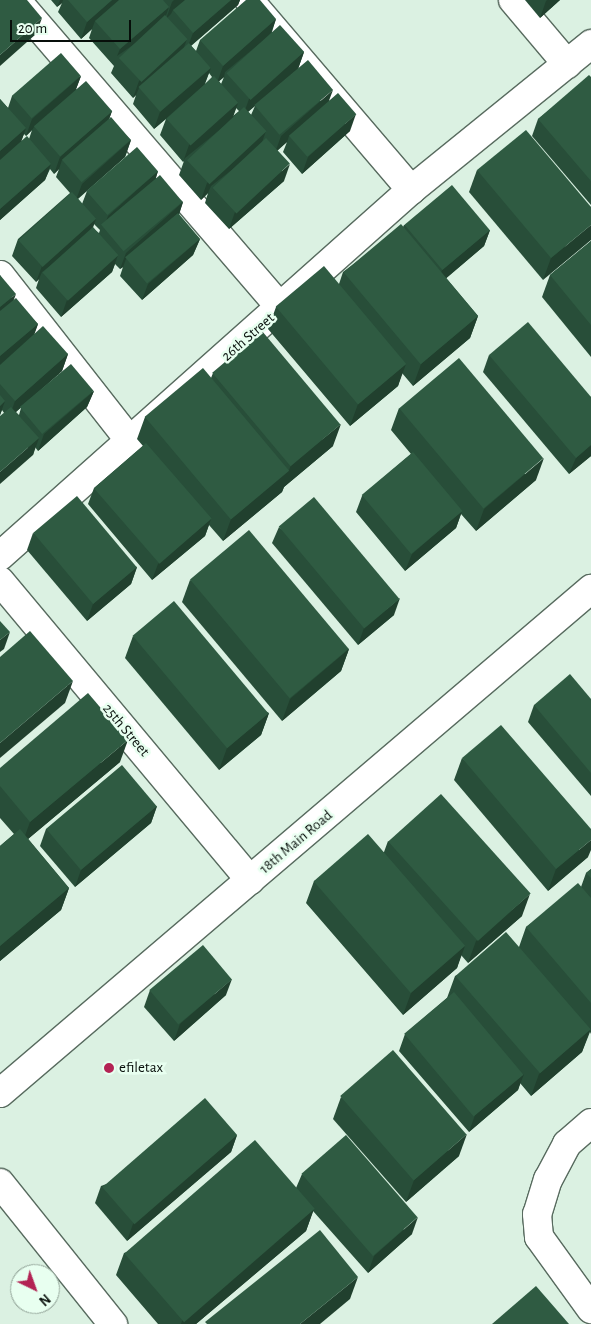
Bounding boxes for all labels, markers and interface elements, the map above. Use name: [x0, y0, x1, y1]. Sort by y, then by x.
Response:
scale bar: [12, 10, 134, 42]
text: 20 m: [18, 21, 47, 36]
street label: 26th Street: [218, 309, 278, 365]
street label: 25th Street: [99, 700, 153, 760]
street label: 18th Main Road: [256, 806, 336, 878]
place label: efiletax: [119, 1059, 163, 1077]
marker: efiletax: [103, 1062, 115, 1074]
north arrow: [10, 1264, 60, 1314]
text: N: [36, 1291, 53, 1308]

